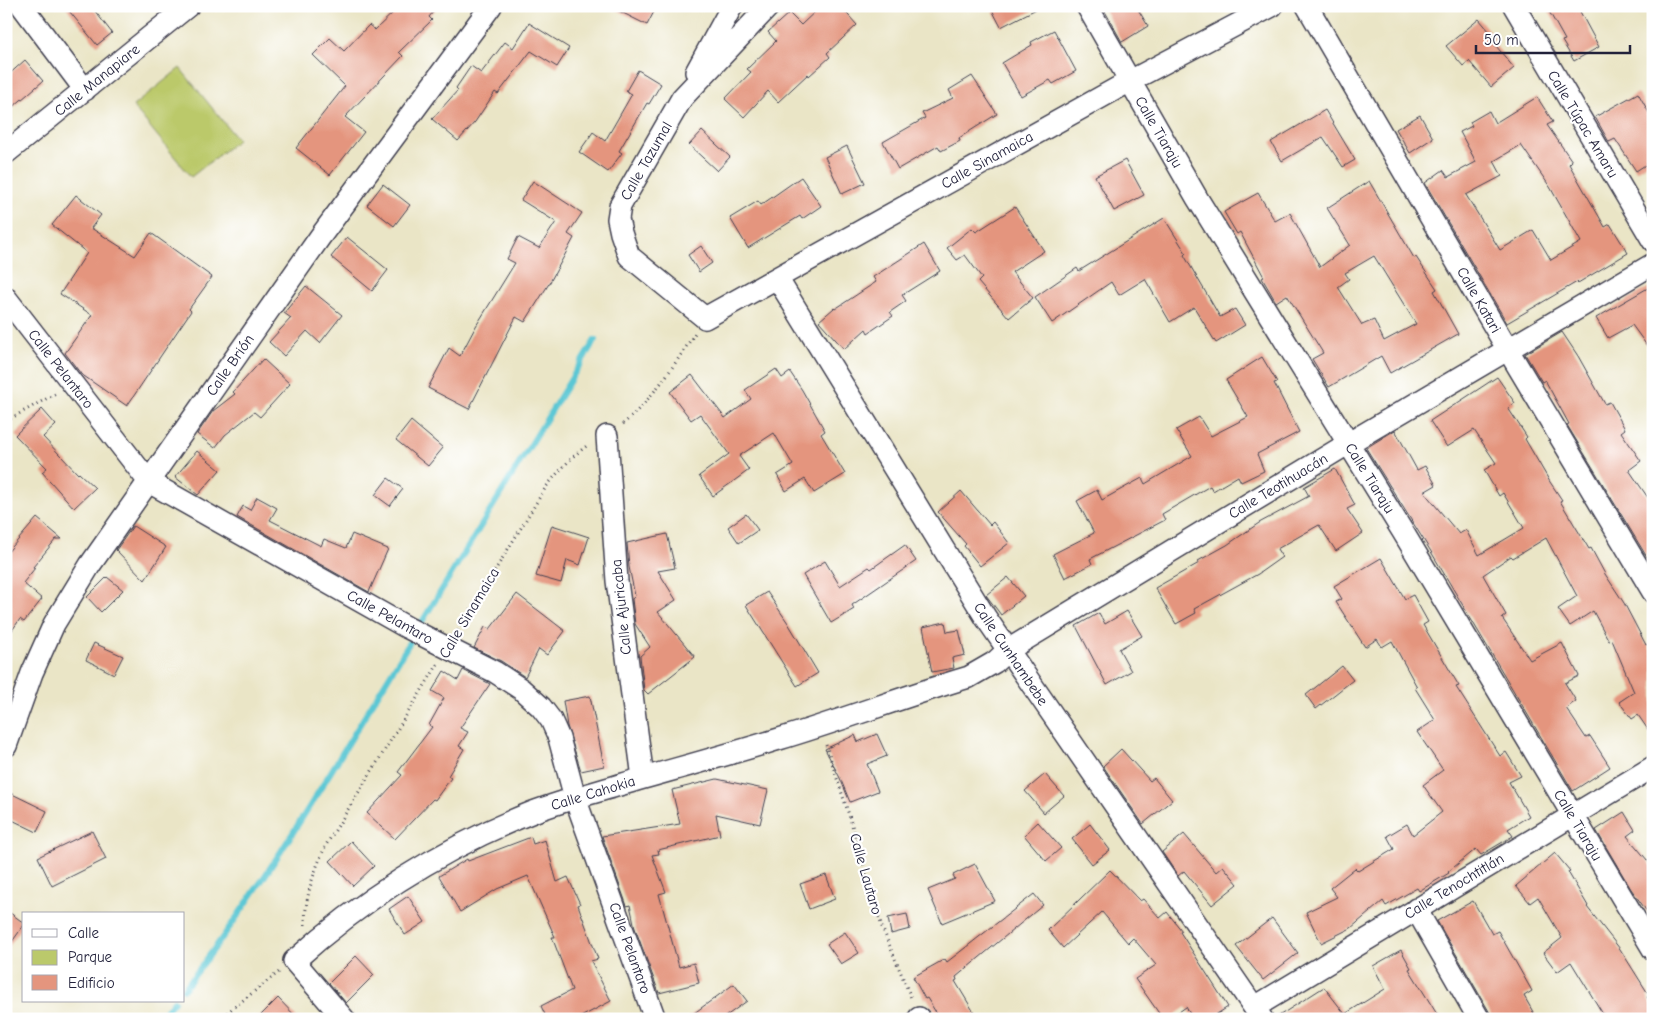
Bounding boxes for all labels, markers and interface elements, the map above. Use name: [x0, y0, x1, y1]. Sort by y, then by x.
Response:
scale bar: [1476, 22, 1630, 54]
text: 50 m: [1484, 31, 1519, 49]
street label: Calle Manapiare: [51, 40, 144, 120]
street label: Calle Túpac Amaru: [1544, 67, 1622, 181]
street label: Calle Tiaraju: [1131, 93, 1187, 171]
street label: Calle Tazumal: [616, 118, 676, 204]
street label: Calle Sinamaica: [938, 127, 1036, 193]
street label: Calle Katari: [1453, 264, 1505, 336]
street label: Calle Pelantaro: [24, 326, 98, 412]
street label: Calle Brión: [202, 331, 258, 399]
street label: Calle Tiaraju: [1341, 439, 1399, 517]
street label: Calle Teotihuacán: [1225, 449, 1331, 523]
street label: Calle Ajuricaba: [607, 558, 635, 656]
street label: Calle Sinamaica: [435, 565, 503, 661]
street label: Calle Pelantaro: [344, 586, 436, 648]
street label: Calle Cunhambebe: [970, 599, 1052, 709]
street label: Calle Cahokia: [549, 772, 637, 814]
street label: Calle Tiaraju: [1550, 786, 1606, 864]
street label: Calle Lautaro: [846, 831, 886, 917]
street label: Calle Tenochtitlán: [1401, 849, 1507, 923]
street label: Calle Pelantaro: [605, 900, 655, 996]
legend: [22, 912, 185, 1002]
text: Calle: [68, 924, 100, 942]
text: Parque: [68, 948, 113, 966]
text: Edificio: [68, 974, 115, 992]

